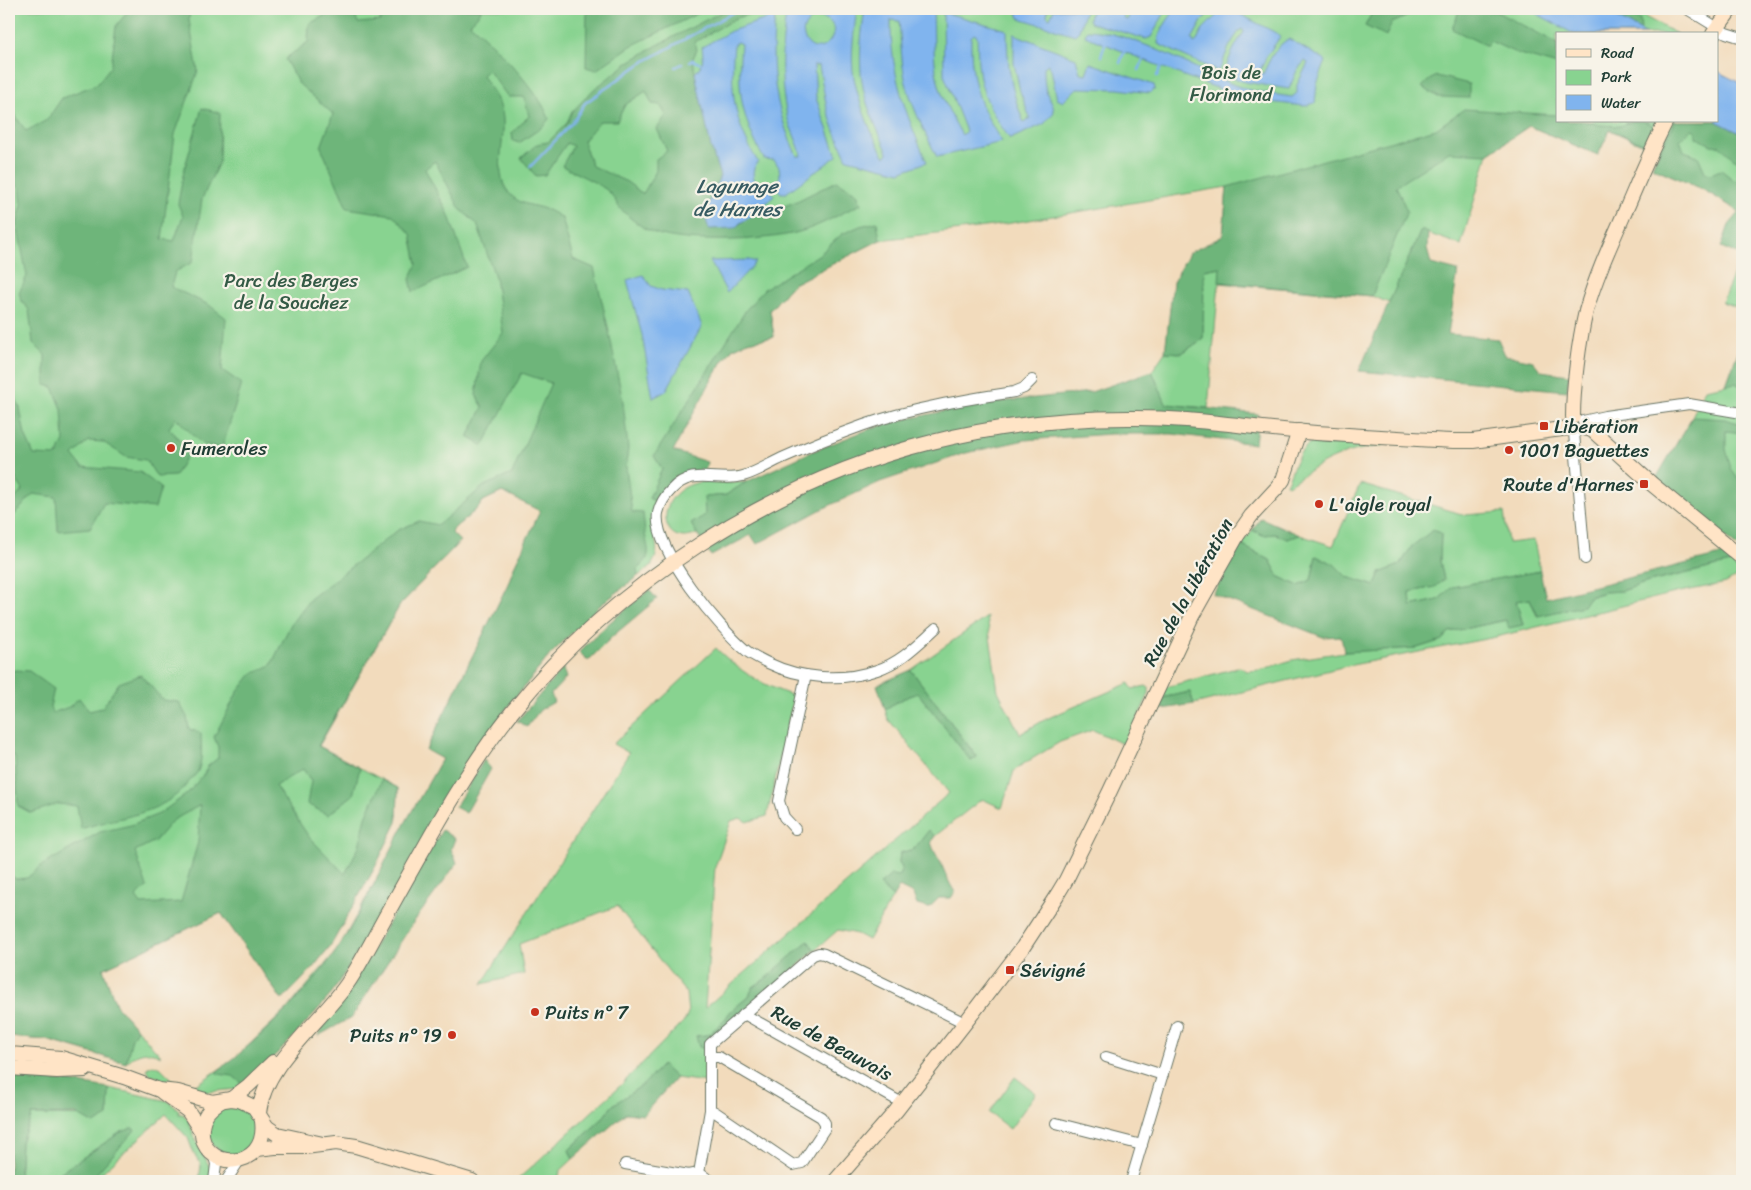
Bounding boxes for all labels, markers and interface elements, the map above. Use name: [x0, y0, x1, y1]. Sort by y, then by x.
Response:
legend: [1556, 32, 1718, 122]
text: Road: [1601, 40, 1634, 66]
park label: Bois de Florimond: [1190, 56, 1273, 111]
text: Park: [1601, 64, 1632, 90]
text: Water: [1601, 90, 1641, 116]
water label: Lagunage de Harnes: [693, 169, 784, 227]
park label: Parc des Berges de la Souchez: [224, 264, 358, 319]
place label: Libération: [1554, 410, 1638, 443]
marker: Libération: [1538, 420, 1550, 432]
place label: Fumeroles: [181, 432, 267, 465]
place label: 1001 Baguettes: [1519, 434, 1649, 467]
marker: Fumeroles: [165, 442, 177, 454]
marker: 1001 Baguettes: [1503, 444, 1515, 456]
place label: Route d'Harnes: [1504, 468, 1634, 501]
marker: Route d'Harnes: [1638, 478, 1650, 490]
place label: L'aigle royal: [1329, 488, 1432, 521]
marker: L'aigle royal: [1313, 498, 1325, 510]
street label: Rue de la Libération: [1134, 512, 1242, 672]
place label: Sévigné: [1020, 954, 1086, 987]
marker: Sévigné: [1004, 964, 1016, 976]
place label: Puits n° 7: [545, 996, 629, 1029]
street label: Rue de Beauvais: [765, 996, 899, 1090]
marker: Puits n° 7: [529, 1006, 541, 1018]
place label: Puits n° 19: [350, 1019, 442, 1052]
marker: Puits n° 19: [446, 1029, 458, 1041]

